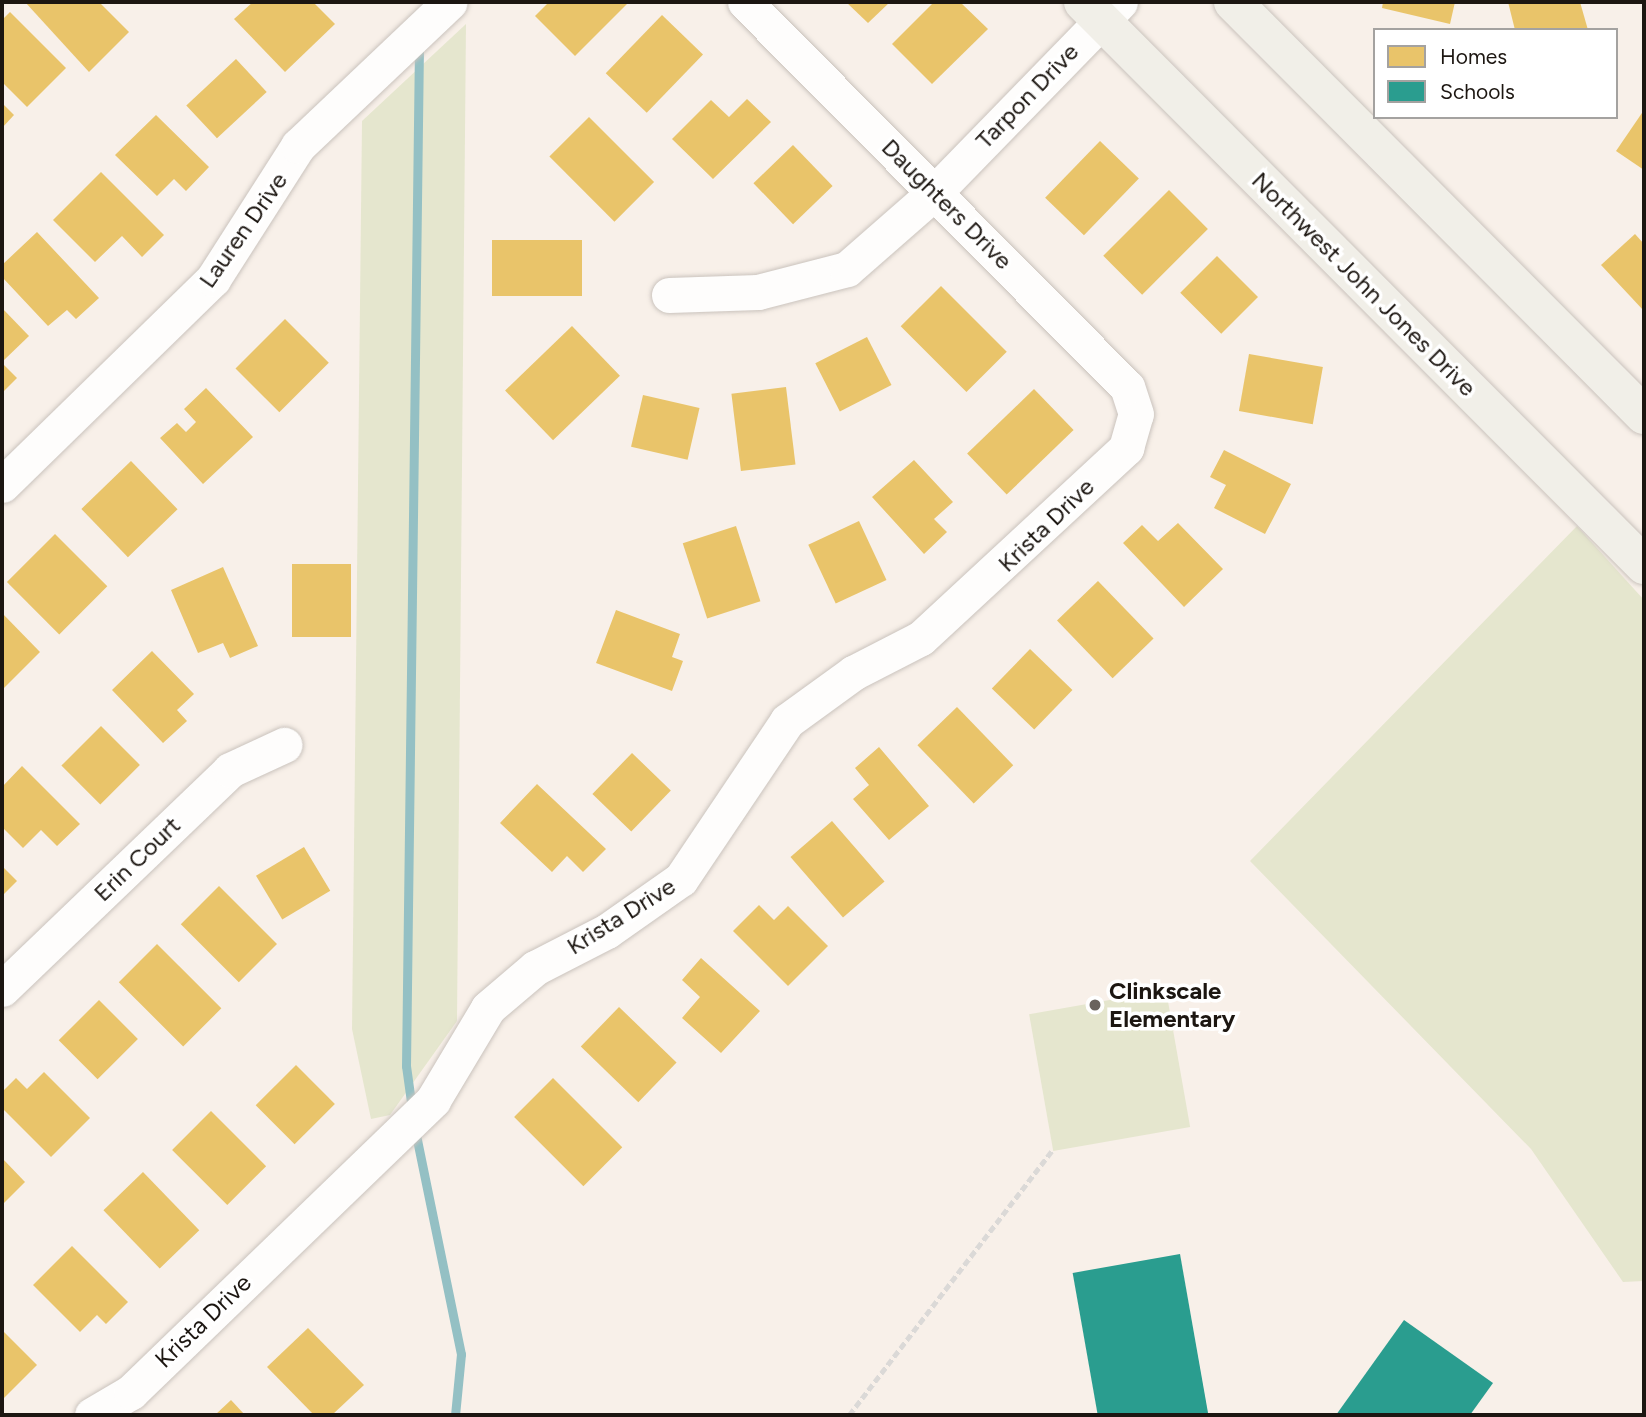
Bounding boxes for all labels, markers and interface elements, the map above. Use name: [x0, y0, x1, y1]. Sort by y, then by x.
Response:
legend: [1373, 28, 1618, 119]
street label: Tarpon Drive: [970, 37, 1084, 155]
text: Homes: [1440, 44, 1507, 69]
text: Schools: [1440, 79, 1515, 104]
street label: Daughters Drive: [876, 133, 1018, 275]
street label: Northwest John Jones Drive: [1246, 166, 1482, 402]
street label: Lauren Drive: [193, 167, 293, 293]
street label: Krista Drive: [992, 472, 1100, 578]
street label: Erin Court: [88, 811, 186, 907]
street label: Krista Drive: [562, 871, 680, 961]
place label: Clinkscale Elementary: [1109, 977, 1235, 1033]
marker: Clinkscale Elementary: [1087, 997, 1103, 1013]
street label: Krista Drive: [149, 1268, 257, 1374]

